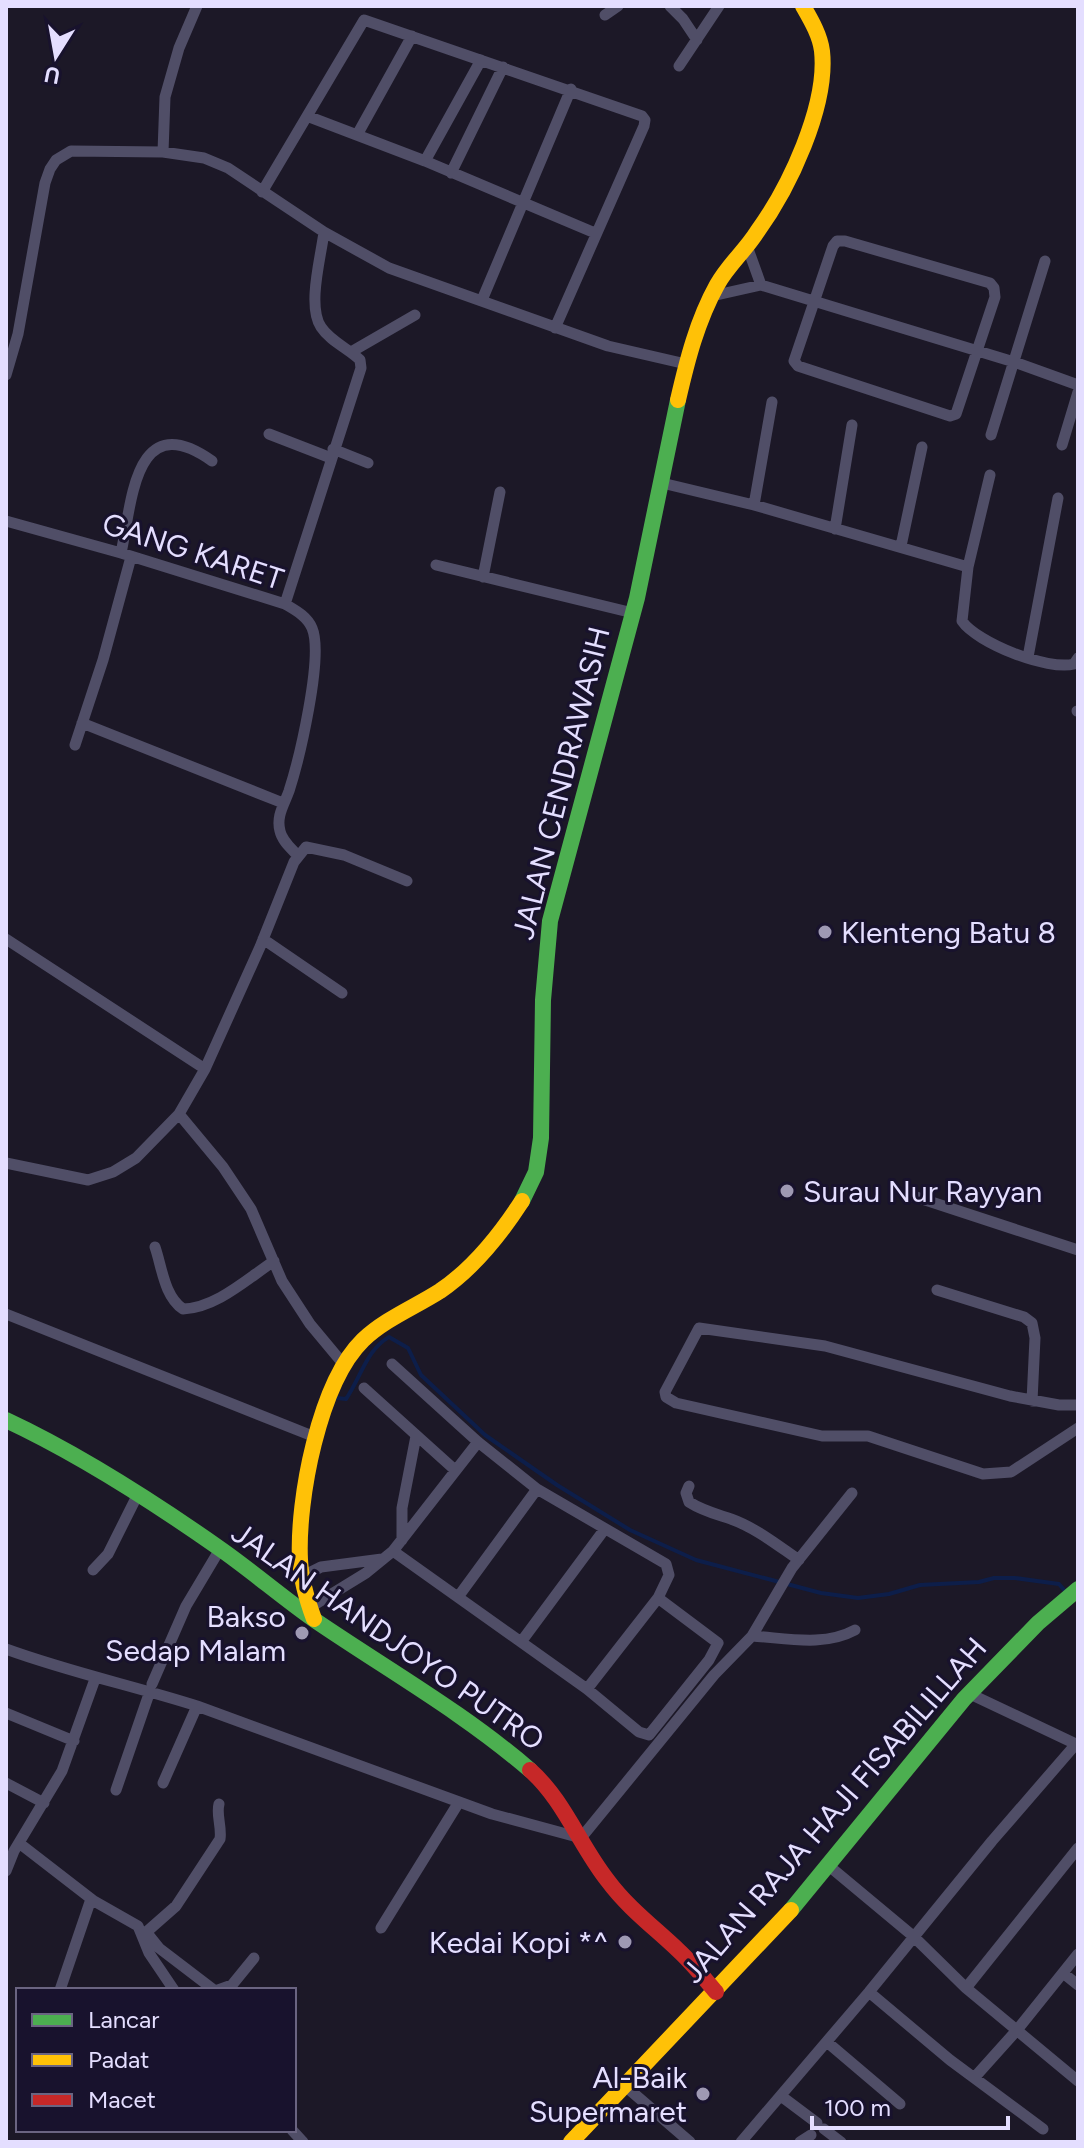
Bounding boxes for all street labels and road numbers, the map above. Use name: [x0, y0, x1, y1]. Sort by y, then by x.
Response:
street label: GANG KARET: [98, 504, 289, 598]
street label: JALAN CENDRAWASIH: [504, 623, 618, 943]
street label: JALAN HANDJOYO PUTRO: [225, 1514, 551, 1758]
street label: JALAN RAJA HAJI FISABILILLAH: [674, 1630, 994, 1990]

